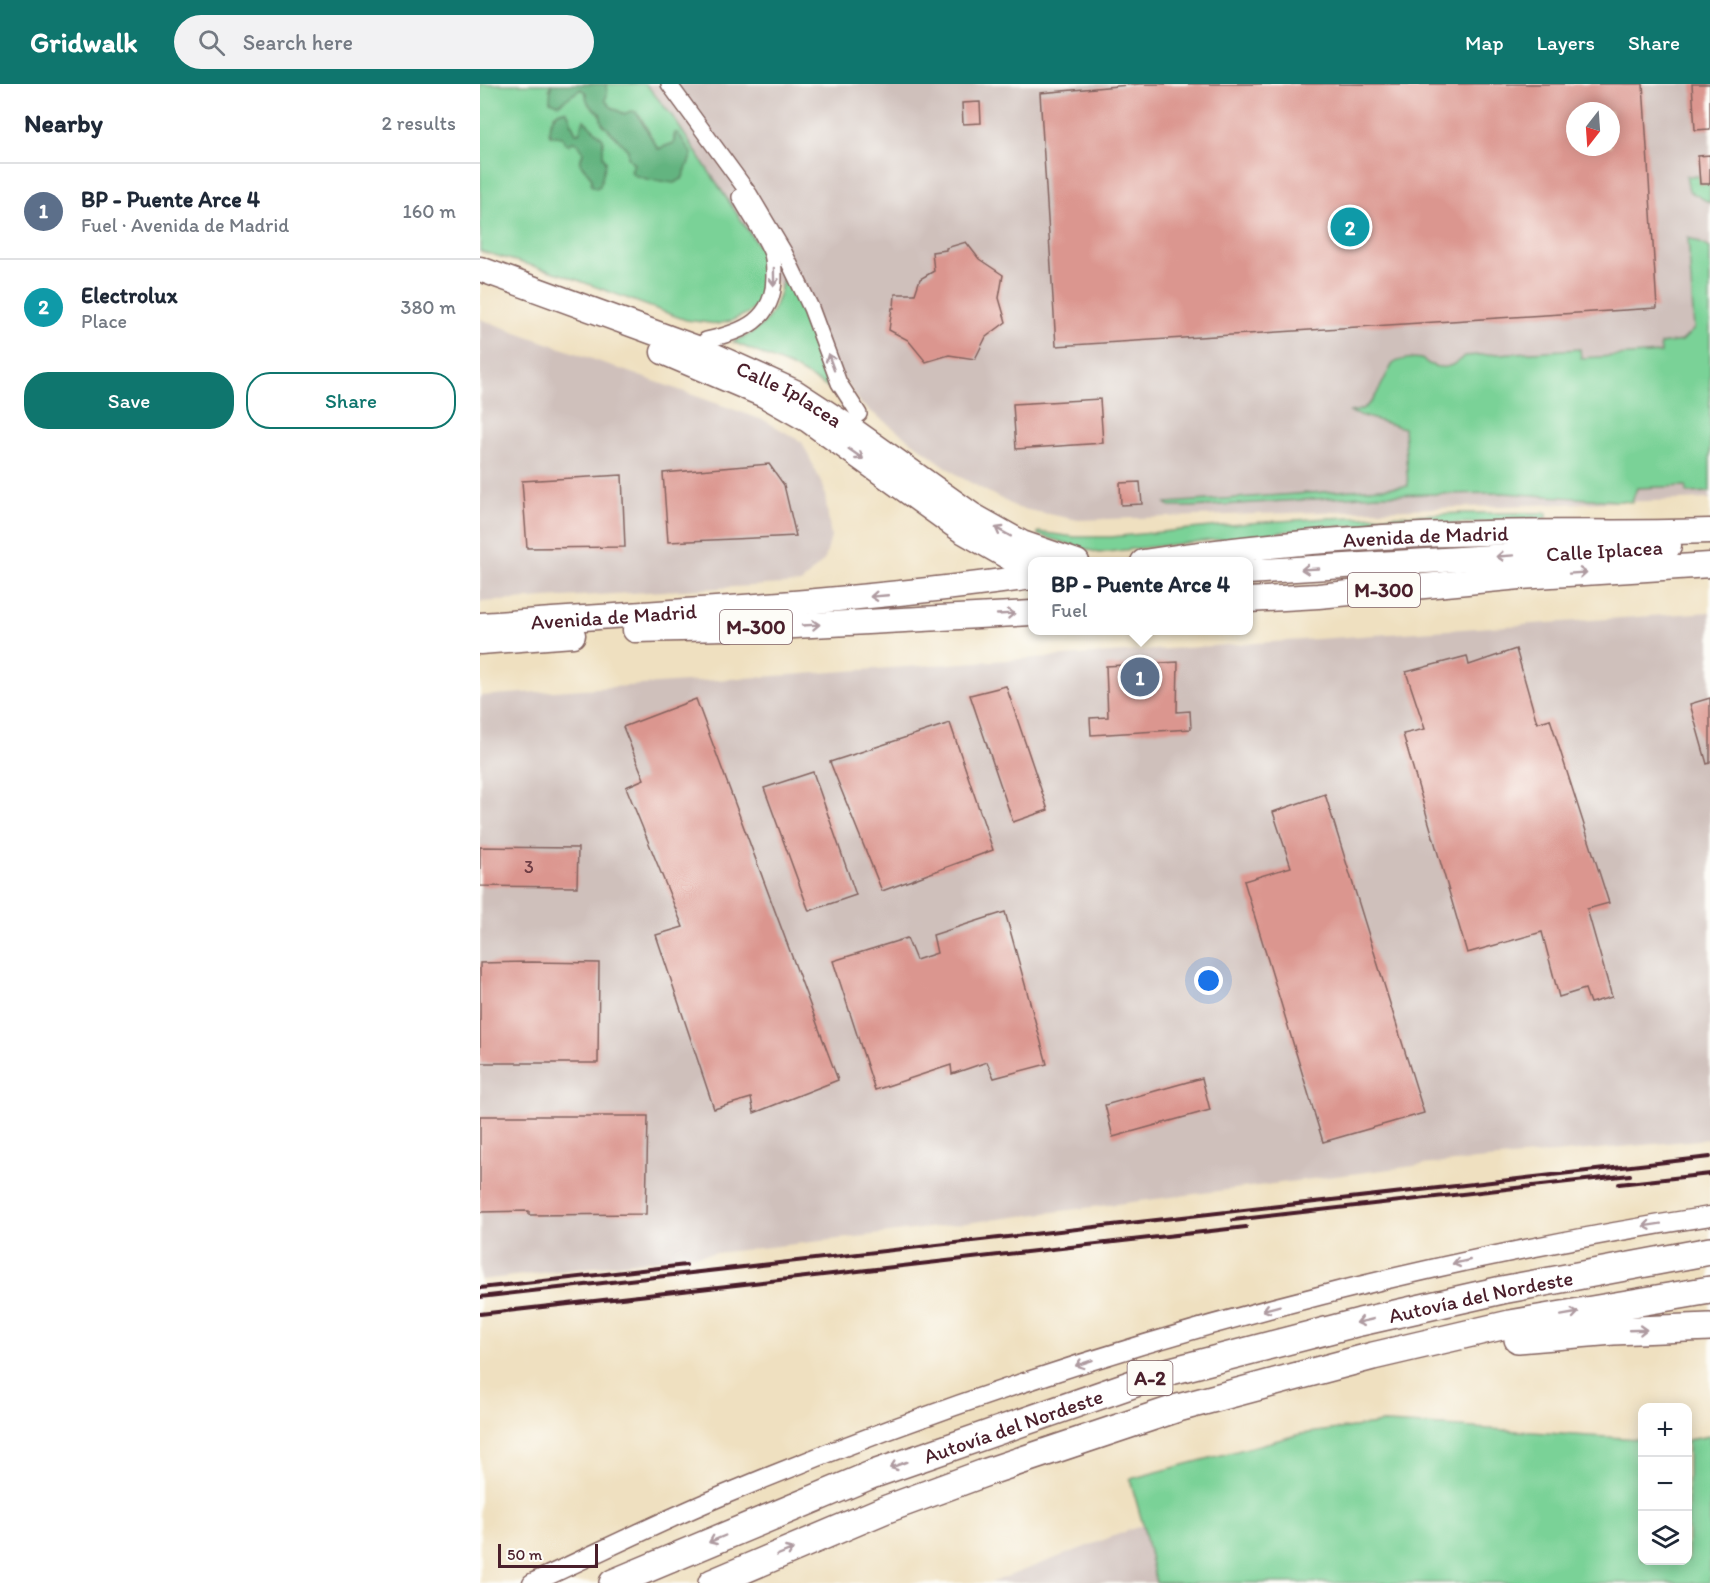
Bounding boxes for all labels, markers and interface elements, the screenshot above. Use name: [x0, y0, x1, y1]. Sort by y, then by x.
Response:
search box: [174, 15, 594, 69]
text: Gridwalk: [30, 25, 138, 59]
icon: search: [195, 26, 228, 59]
text: Search here: [243, 29, 353, 56]
text: Map: [1465, 30, 1504, 55]
text: Layers: [1537, 30, 1595, 55]
text: Share: [1628, 30, 1680, 55]
north arrow: [1566, 102, 1620, 156]
text: Nearby: [24, 107, 103, 139]
text: 2 results: [382, 111, 456, 135]
text: BP - Puente Arce 4: [81, 186, 260, 213]
text: 1: [39, 199, 48, 223]
text: 160 m: [403, 199, 456, 223]
pin: 2: [1330, 204, 1370, 250]
text: Fuel · Avenida de Madrid: [81, 213, 289, 237]
one-way arrow: [768, 266, 780, 286]
text: Electrolux: [81, 282, 177, 309]
text: 2: [38, 295, 49, 319]
text: 380 m: [401, 295, 456, 319]
text: Place: [81, 309, 127, 333]
one-way arrow: [825, 354, 836, 372]
street label: Calle Iplacea: [733, 355, 847, 432]
button: Save: [24, 372, 234, 429]
button: Share: [246, 372, 456, 429]
one-way arrow: [848, 448, 864, 460]
street label: Avenida de Madrid: [1342, 520, 1509, 552]
one-way arrow: [995, 526, 1012, 538]
street label: Calle Iplacea: [1545, 534, 1663, 566]
one-way arrow: [1495, 551, 1515, 562]
popup: [1028, 557, 1253, 635]
one-way arrow: [1301, 563, 1321, 574]
one-way arrow: [1568, 568, 1587, 579]
text: BP - Puente Arce 4: [1051, 571, 1230, 598]
road number: M-300: [1348, 573, 1420, 607]
one-way arrow: [869, 591, 889, 602]
street label: Avenida de Madrid: [530, 598, 698, 634]
text: Fuel: [1051, 598, 1087, 622]
one-way arrow: [995, 609, 1015, 620]
road number: M-300: [720, 610, 792, 644]
one-way arrow: [800, 619, 820, 630]
pin: 1: [1120, 654, 1160, 700]
house number: 3: [524, 856, 534, 878]
your location: [1194, 966, 1223, 995]
one-way arrow: [1643, 1219, 1663, 1230]
one-way arrow: [1452, 1256, 1471, 1268]
street label: Autovía del Nordeste: [1386, 1264, 1575, 1328]
one-way arrow: [1262, 1303, 1281, 1314]
one-way arrow: [1560, 1308, 1579, 1319]
one-way arrow: [1355, 1316, 1374, 1328]
one-way arrow: [1627, 1324, 1647, 1336]
one-way arrow: [1075, 1358, 1094, 1369]
road number: A-2: [1128, 1361, 1172, 1395]
street label: Autovía del Nordeste: [920, 1383, 1106, 1468]
map controls: [1638, 1403, 1692, 1565]
button: +: [1638, 1403, 1692, 1457]
button: −: [1638, 1457, 1692, 1511]
one-way arrow: [889, 1461, 908, 1472]
button: layers: [1638, 1511, 1692, 1565]
one-way arrow: [709, 1534, 727, 1545]
scale bar: [498, 1541, 598, 1568]
text: 50 m: [507, 1545, 542, 1564]
one-way arrow: [776, 1546, 794, 1557]

